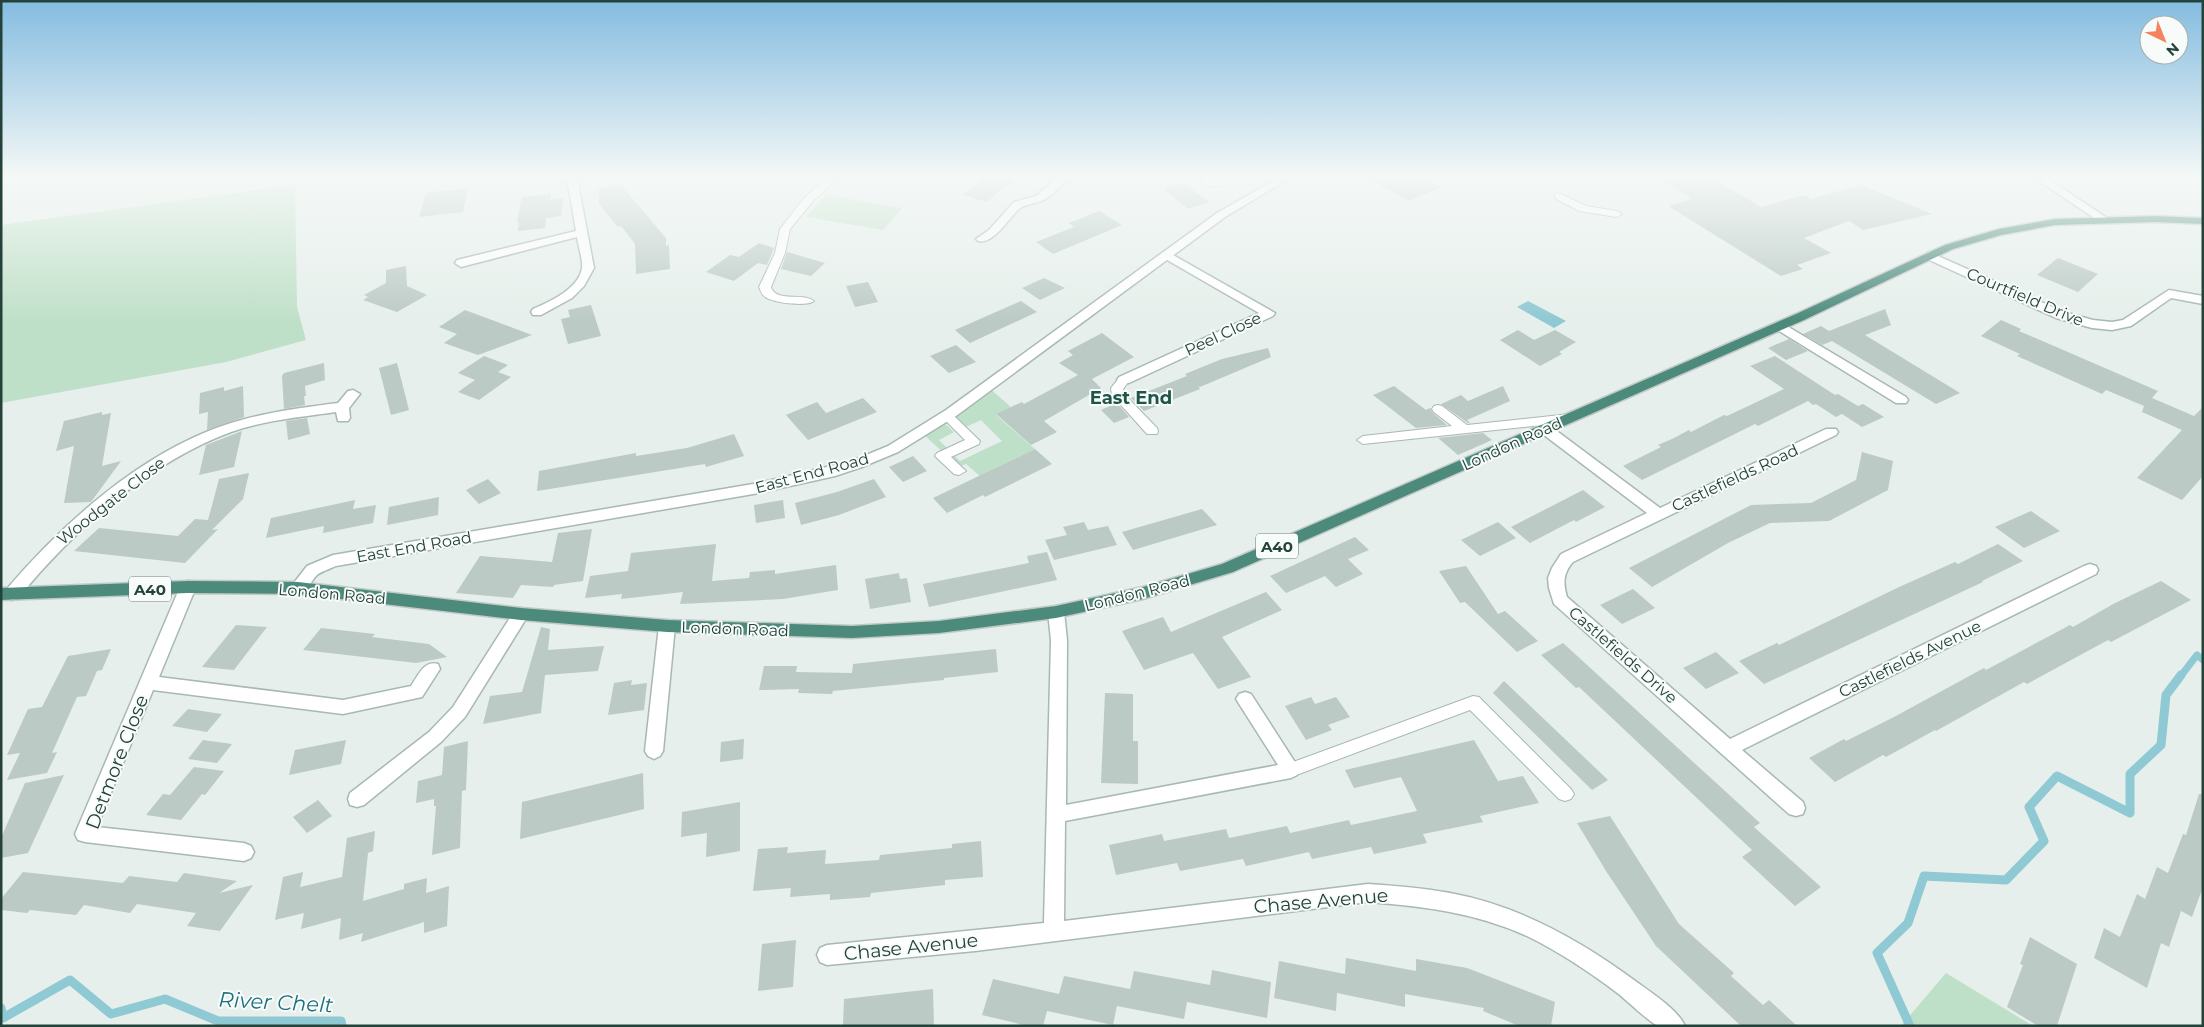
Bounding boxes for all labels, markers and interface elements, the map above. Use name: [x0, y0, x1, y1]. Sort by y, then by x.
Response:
north arrow: [2139, 15, 2189, 65]
text: N: [2163, 39, 2183, 60]
street label: Courtfield Drive: [1964, 264, 2086, 330]
street label: Peel Close: [1182, 308, 1264, 360]
district label: East End: [1090, 387, 1172, 409]
street label: London Road: [1459, 413, 1565, 475]
street label: Castlefields Road: [1669, 440, 1801, 516]
street label: East End Road: [753, 449, 871, 497]
street label: Woodgate Close: [53, 453, 169, 549]
street label: East End Road: [355, 527, 473, 567]
road number: A40: [1256, 534, 1298, 558]
street label: London Road: [1082, 571, 1192, 615]
road number: A40: [129, 576, 171, 602]
street label: London Road: [277, 580, 387, 608]
street label: Castlefields Drive: [1565, 603, 1681, 707]
street label: Castlefields Avenue: [1836, 616, 1984, 702]
street label: London Road: [681, 618, 789, 640]
street label: Detmore Close: [81, 692, 153, 832]
street label: Chase Avenue: [1253, 884, 1389, 918]
street label: Chase Avenue: [843, 929, 979, 965]
water label: River Chelt: [218, 987, 334, 1018]

